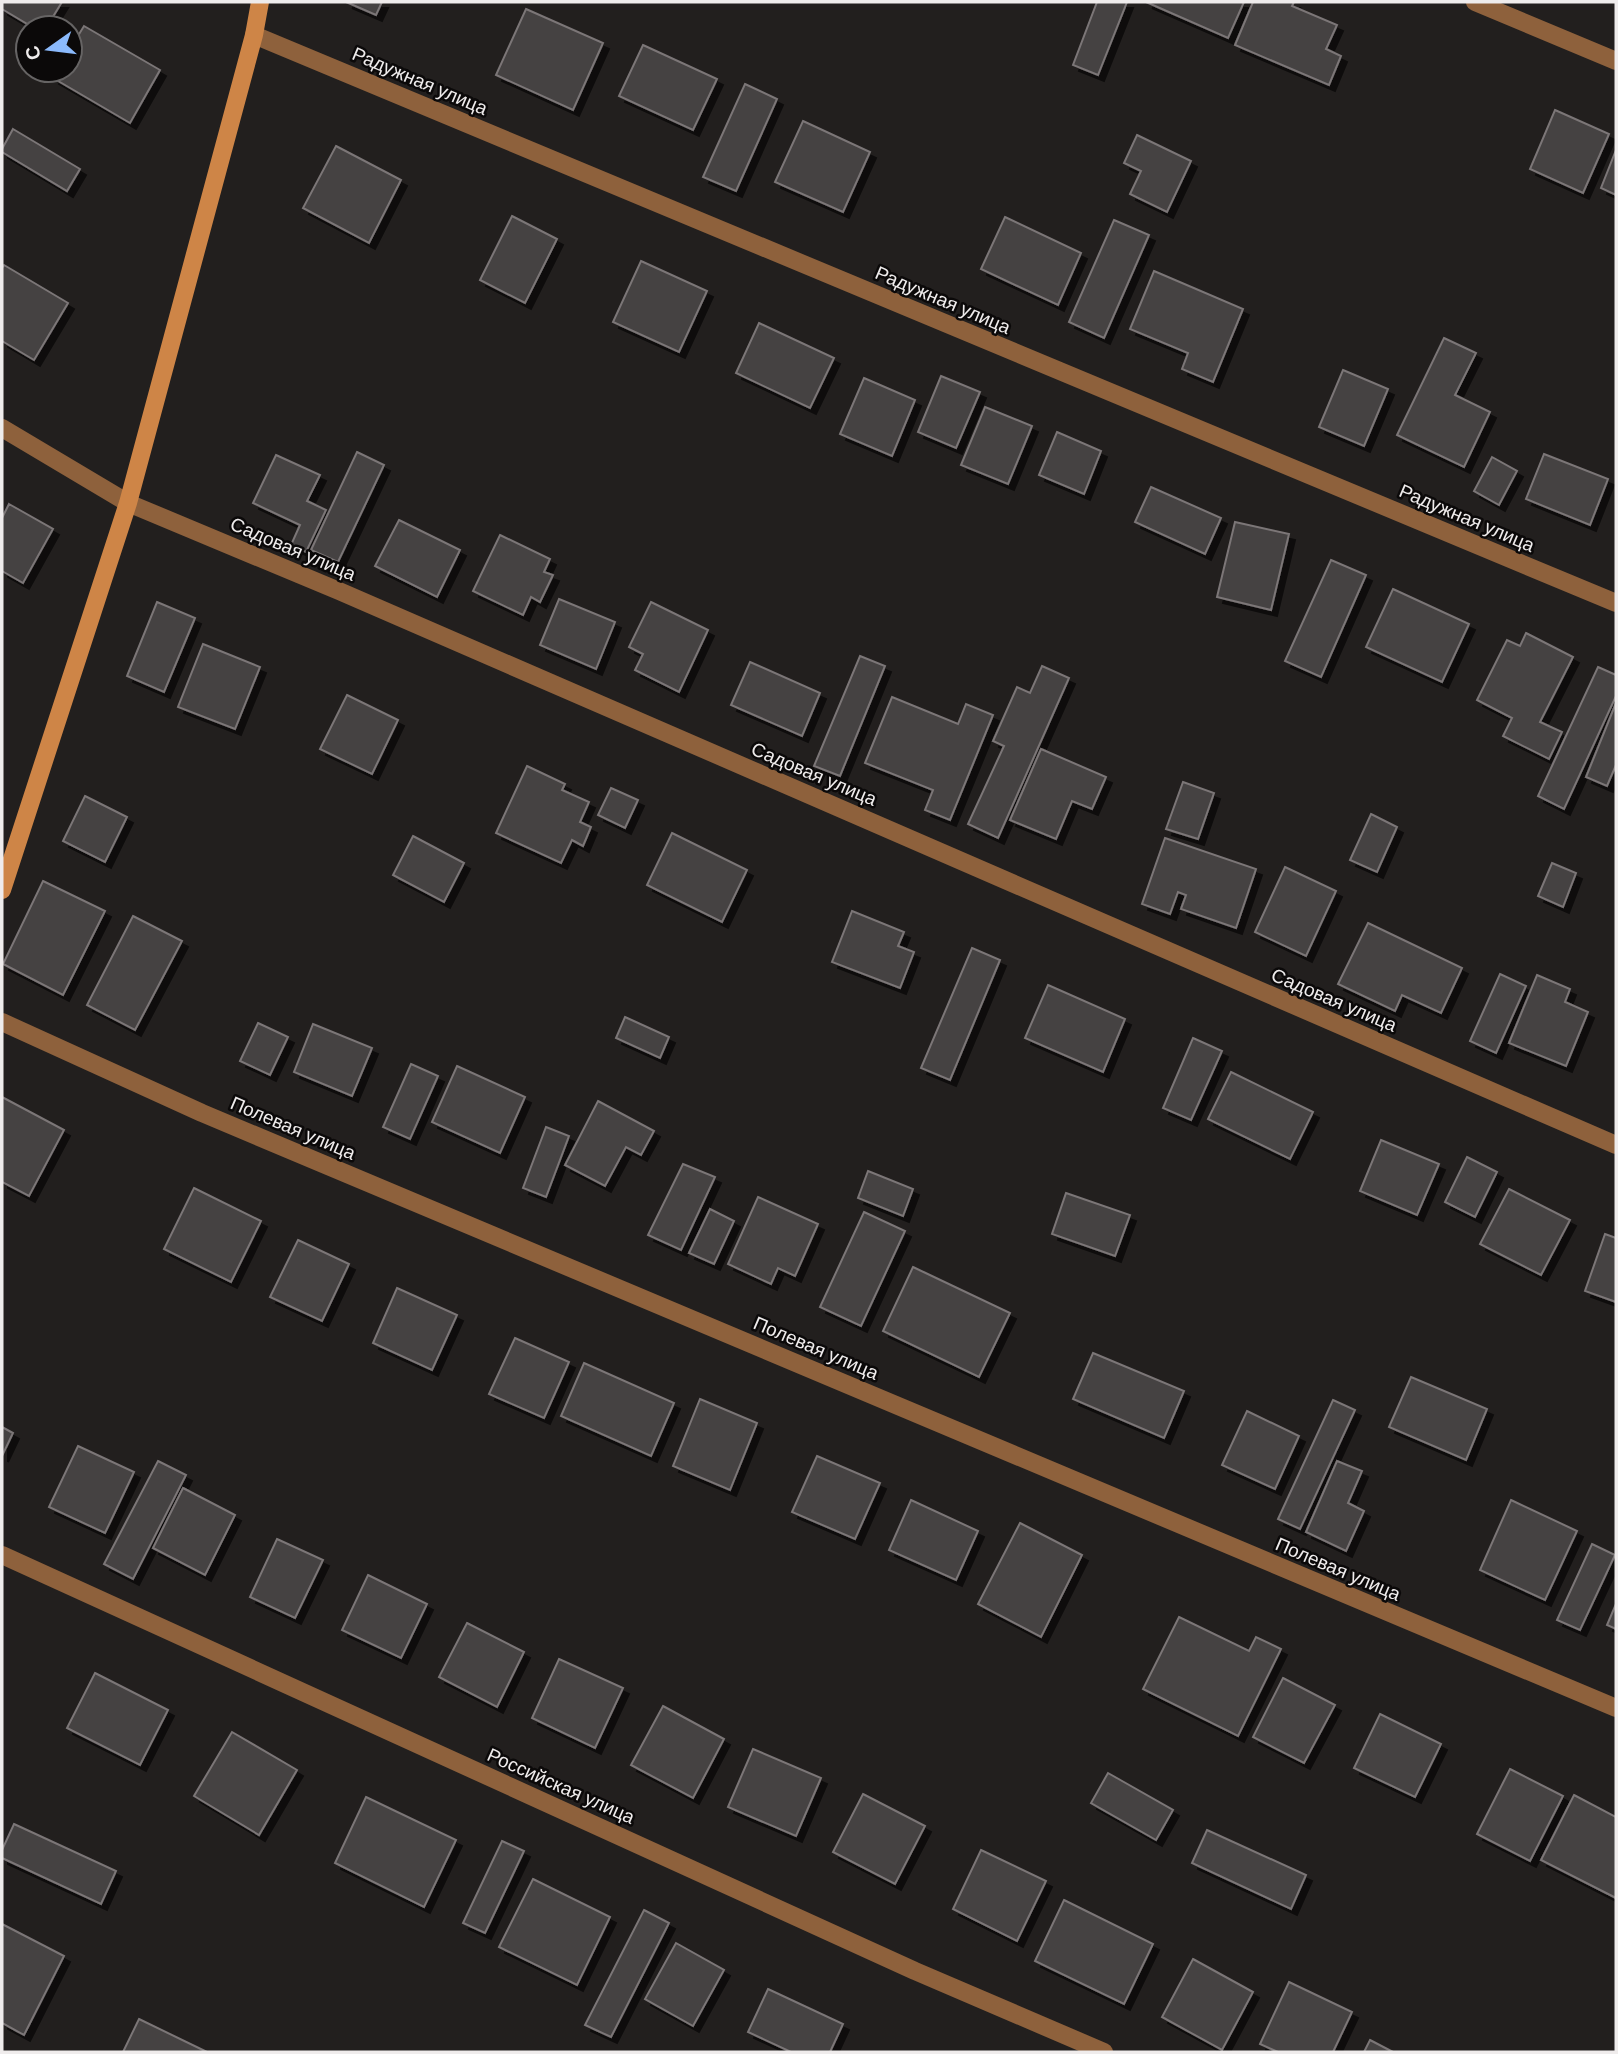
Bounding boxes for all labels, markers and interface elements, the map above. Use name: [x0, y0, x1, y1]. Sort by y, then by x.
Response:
north arrow: [14, 14, 84, 84]
street label: Радужная улица: [348, 41, 492, 121]
text: С: [19, 43, 47, 63]
street label: Радужная улица: [871, 260, 1015, 340]
street label: Радужная улица: [1395, 478, 1539, 558]
street label: Садовая улица: [226, 511, 360, 587]
street label: Садовая улица: [747, 736, 881, 812]
street label: Садовая улица: [1267, 962, 1401, 1038]
street label: Полевая улица: [227, 1090, 360, 1166]
street label: Полевая улица: [750, 1310, 883, 1386]
street label: Полевая улица: [1272, 1531, 1405, 1607]
street label: Российская улица: [483, 1742, 639, 1830]

